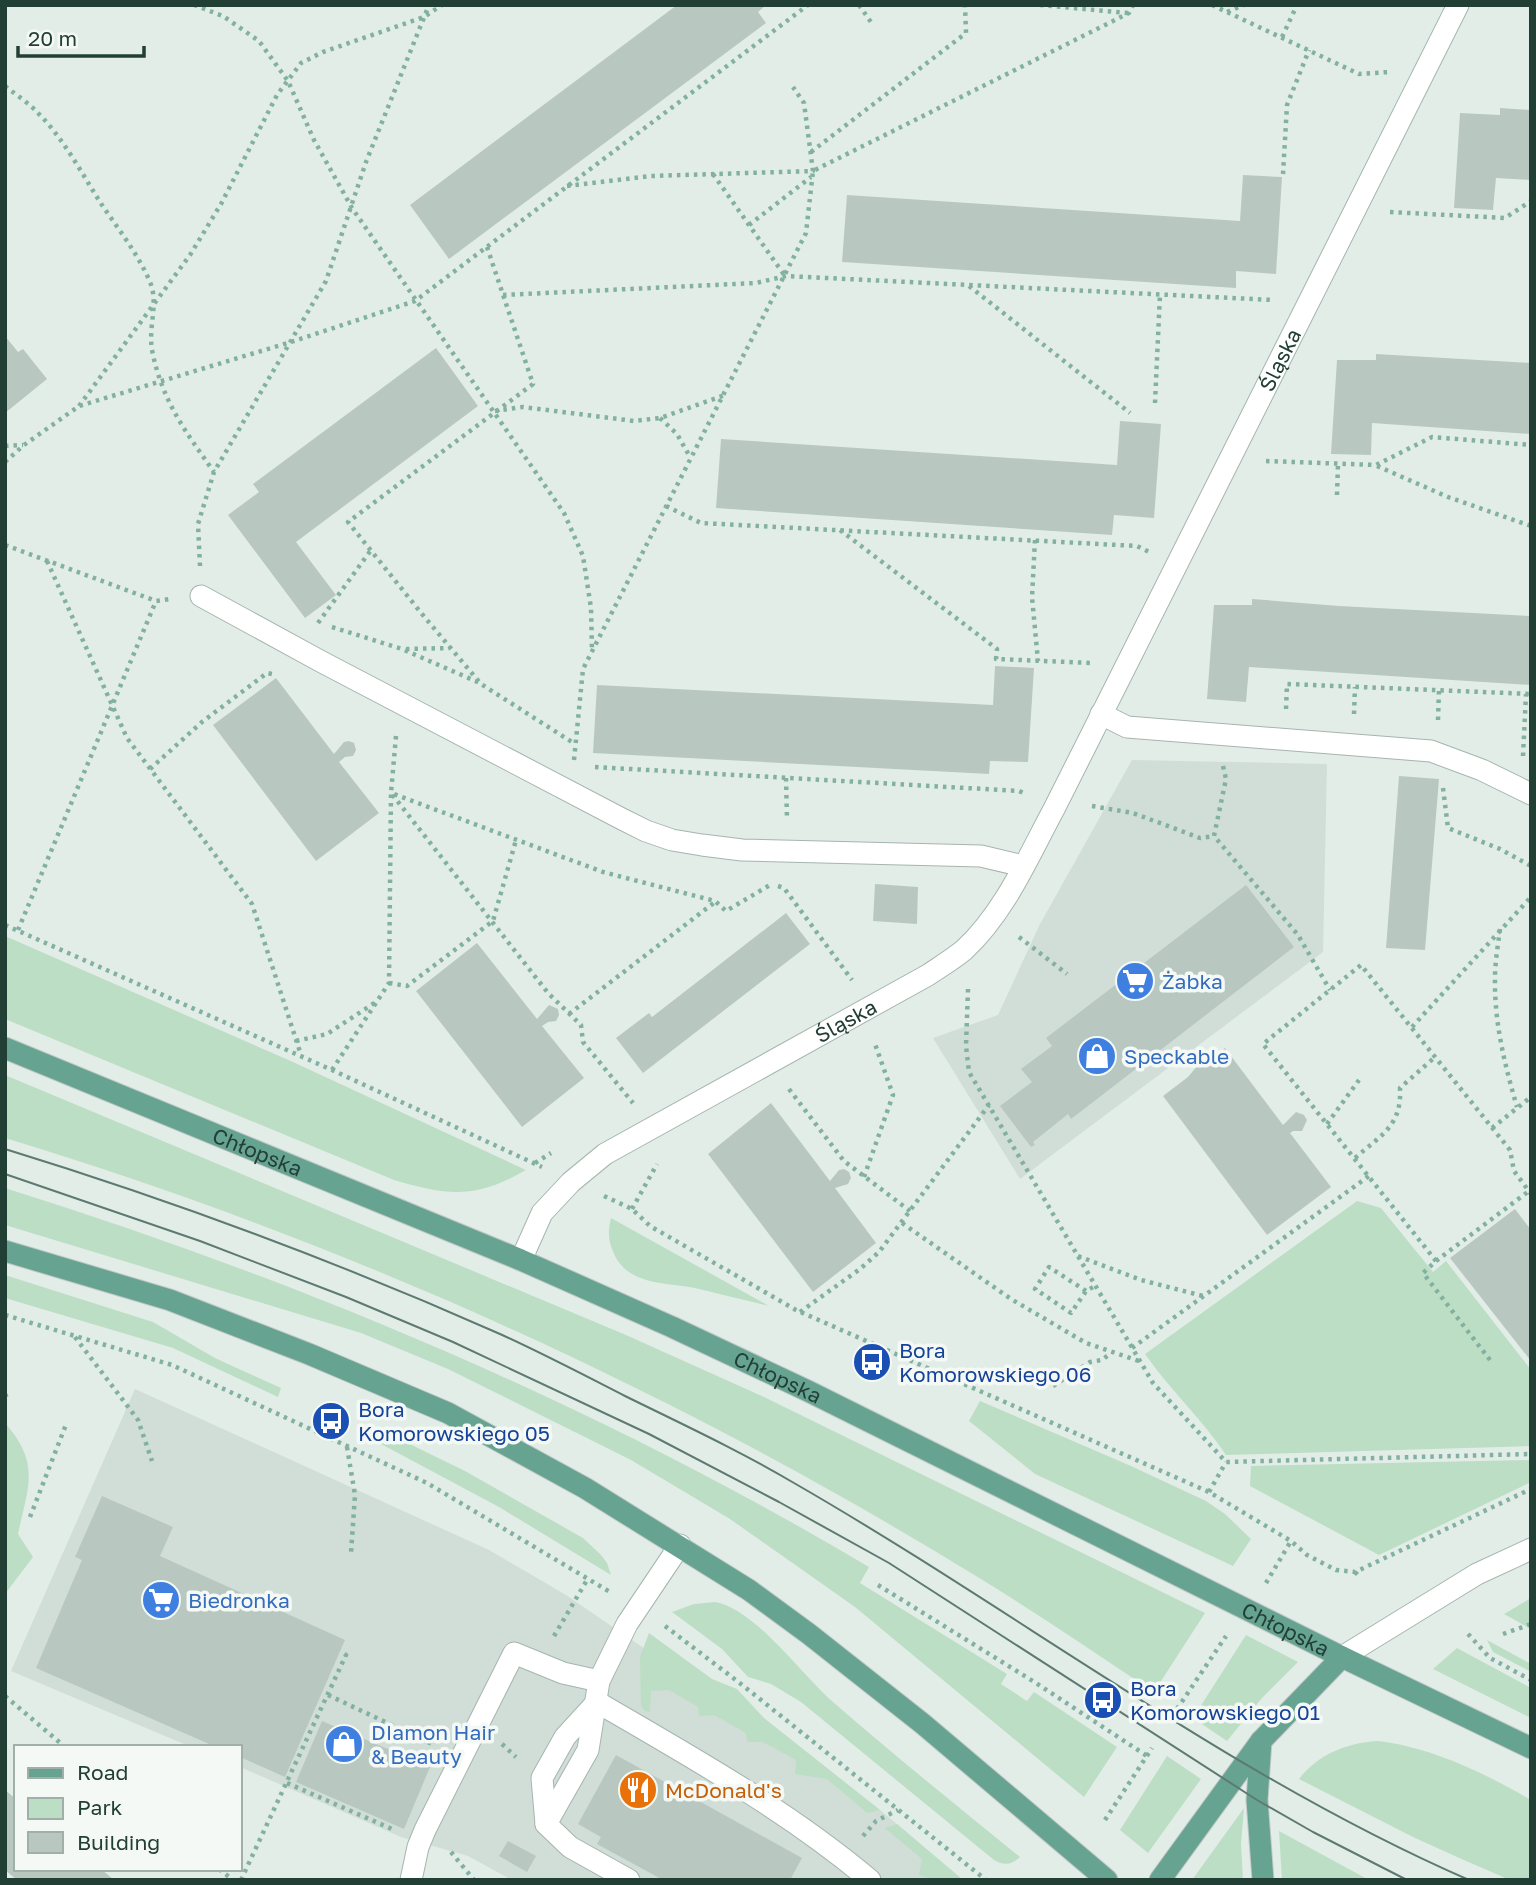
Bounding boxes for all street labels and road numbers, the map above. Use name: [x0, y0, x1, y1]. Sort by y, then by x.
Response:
street label: Śląska: [1253, 324, 1306, 395]
street label: Śląska: [810, 993, 881, 1048]
street label: Chłopska: [209, 1122, 306, 1182]
street label: Chłopska: [730, 1345, 826, 1409]
street label: Chłopska: [1238, 1596, 1334, 1662]

